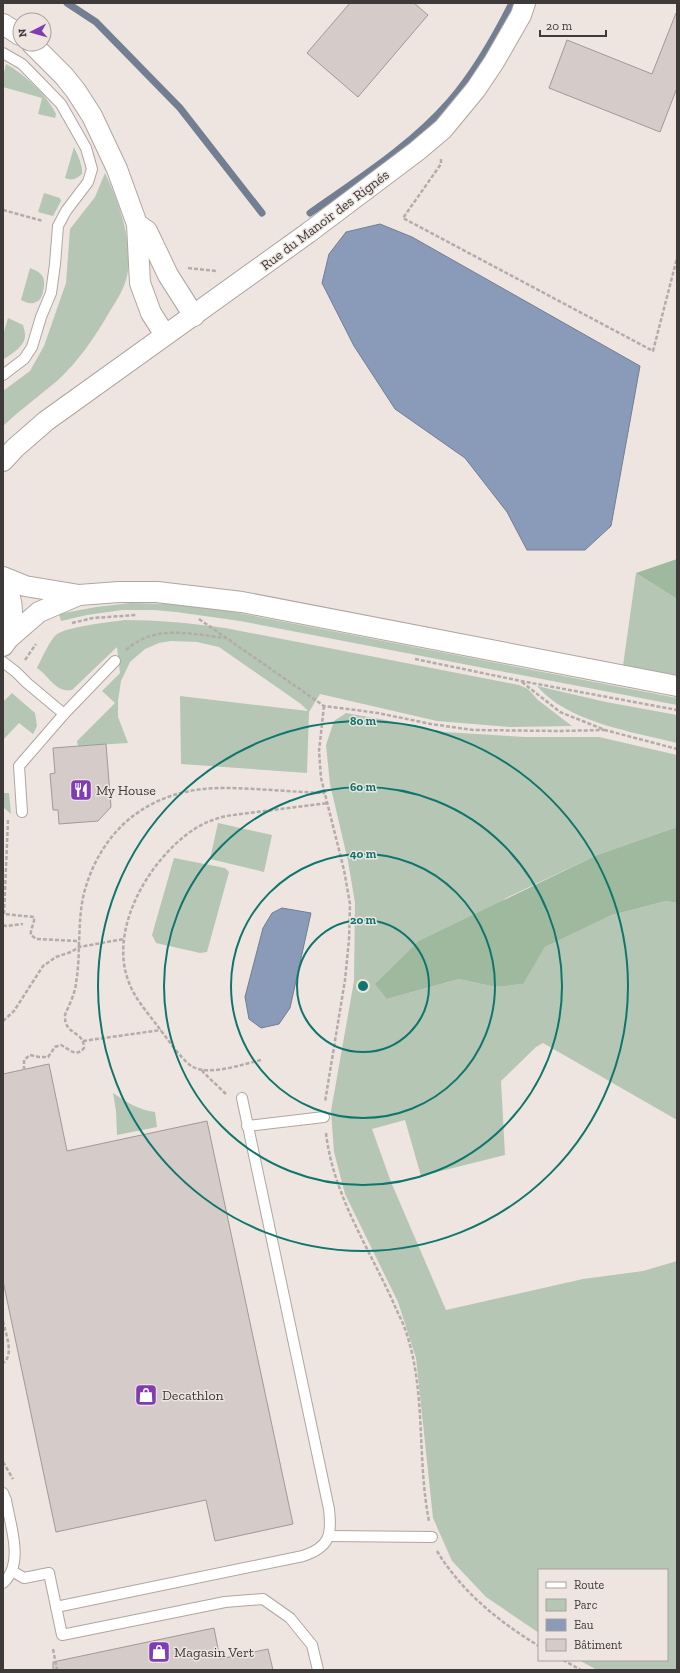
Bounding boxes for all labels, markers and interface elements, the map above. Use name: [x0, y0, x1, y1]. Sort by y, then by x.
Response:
north arrow: [12, 12, 52, 52]
scale bar: [540, 12, 606, 38]
text: 20 m: [546, 19, 573, 33]
text: N: [16, 28, 29, 38]
street label: Rue du Manoir des Rignés: [257, 166, 393, 274]
text: 80 m: [350, 714, 377, 728]
restaurant icon: My House: [68, 777, 94, 803]
text: 60 m: [350, 780, 377, 794]
place label: My House: [96, 782, 156, 799]
text: 40 m: [350, 847, 377, 861]
text: 20 m: [350, 913, 377, 927]
centre of rings: [356, 979, 370, 993]
shop icon: Decathlon: [133, 1382, 159, 1408]
place label: Decathlon: [162, 1387, 224, 1404]
legend: [538, 1569, 668, 1661]
text: Route: [574, 1578, 605, 1592]
text: Parc: [574, 1598, 598, 1612]
text: Eau: [574, 1618, 594, 1632]
text: Bâtiment: [574, 1638, 623, 1652]
shop icon: Magasin Vert: [146, 1639, 172, 1665]
place label: Magasin Vert: [174, 1644, 255, 1661]

